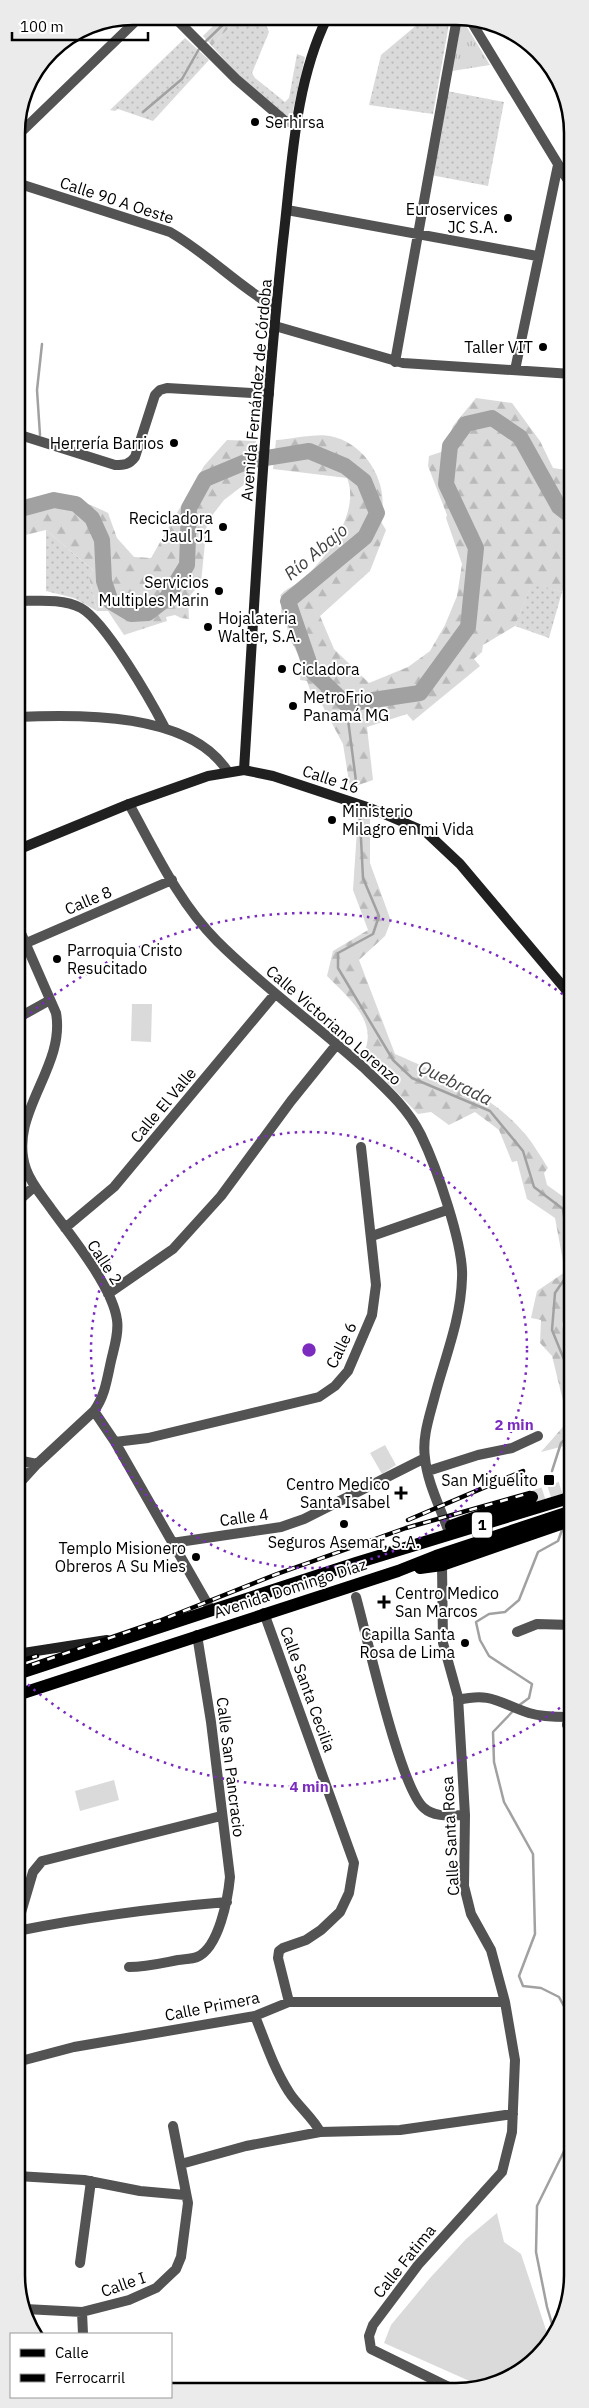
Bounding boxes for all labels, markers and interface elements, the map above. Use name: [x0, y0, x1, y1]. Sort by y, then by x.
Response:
scale bar: [12, 10, 149, 42]
text: 100 m: [20, 17, 64, 36]
place label: Serhirsa: [265, 112, 325, 132]
marker: Serhirsa: [249, 116, 261, 128]
street label: Calle 90 A Oeste: [57, 172, 177, 228]
place label: Euroservices JC S.A.: [406, 199, 498, 237]
marker: Euroservices JC S.A.: [502, 212, 514, 224]
street label: Avenida Fernández de Córdoba: [236, 278, 276, 502]
place label: Taller VIT: [464, 337, 533, 357]
marker: Taller VIT: [537, 341, 549, 353]
place label: Herrería Barrios: [50, 433, 164, 453]
marker: Herrería Barrios: [168, 437, 180, 449]
place label: Recicladora Jaul J1: [129, 508, 213, 546]
water label: Río Abajo: [279, 518, 352, 585]
marker: Recicladora Jaul J1: [217, 521, 229, 533]
place label: Servicios Multiples Marin: [99, 572, 209, 610]
marker: Servicios Multiples Marin: [213, 585, 225, 597]
place label: Hojalateria Walter, S.A.: [218, 608, 301, 646]
marker: Hojalateria Walter, S.A.: [202, 621, 214, 633]
place label: Cicladora: [292, 659, 360, 679]
marker: Cicladora: [276, 663, 288, 675]
place label: MetroFrio Panamá MG: [303, 687, 389, 725]
marker: MetroFrio Panamá MG: [287, 700, 299, 712]
street label: Calle 16: [300, 760, 362, 798]
place label: Ministerio Milagro en mi Vida: [342, 801, 474, 839]
marker: Ministerio Milagro en mi Vida: [326, 814, 338, 826]
street label: Calle 8: [61, 881, 115, 919]
place label: Parroquia Cristo Resucitado: [67, 940, 182, 978]
marker: Parroquia Cristo Resucitado: [51, 953, 63, 965]
street label: Calle Victoriano Lorenzo: [262, 961, 406, 1089]
water label: Quebrada: [414, 1055, 496, 1110]
street label: Calle El Valle: [126, 1063, 200, 1147]
street label: Calle 2: [83, 1236, 127, 1288]
street label: Calle 6: [321, 1318, 361, 1372]
centre of rings: [300, 1341, 318, 1359]
text: 2 min: [494, 1415, 534, 1434]
place label: San Miguelito: [441, 1470, 538, 1490]
marker: San Miguelito: [542, 1473, 556, 1487]
place label: Centro Medico Santa Isabel: [286, 1474, 390, 1512]
marker: Centro Medico Santa Isabel: [394, 1486, 408, 1500]
street label: Calle 4: [218, 1504, 270, 1530]
road number: 1: [472, 1512, 492, 1538]
marker: Seguros Asemar, S.A.: [338, 1518, 350, 1530]
place label: Seguros Asemar, S.A.: [268, 1532, 420, 1552]
place label: Templo Misionero Obreros A Su Mies: [55, 1538, 186, 1576]
marker: Templo Misionero Obreros A Su Mies: [190, 1551, 202, 1563]
street label: Avenida Domingo Díaz: [211, 1554, 369, 1622]
place label: Centro Medico San Marcos: [395, 1583, 499, 1621]
marker: Centro Medico San Marcos: [377, 1595, 391, 1609]
street label: Calle Santa Cecilia: [276, 1623, 340, 1755]
place label: Capilla Santa Rosa de Lima: [360, 1624, 455, 1662]
marker: Capilla Santa Rosa de Lima: [459, 1637, 471, 1649]
street label: Calle San Pancracio: [212, 1696, 250, 1838]
street label: Calle Santa Rosa: [437, 1775, 463, 1896]
text: 4 min: [289, 1777, 329, 1796]
street label: Calle Primera: [163, 1987, 262, 2025]
street label: Calle Fatima: [368, 2220, 440, 2302]
street label: Calle I: [98, 2267, 148, 2301]
legend: [10, 2333, 172, 2398]
text: Calle: [55, 2343, 89, 2362]
text: Ferrocarril: [55, 2368, 125, 2387]

